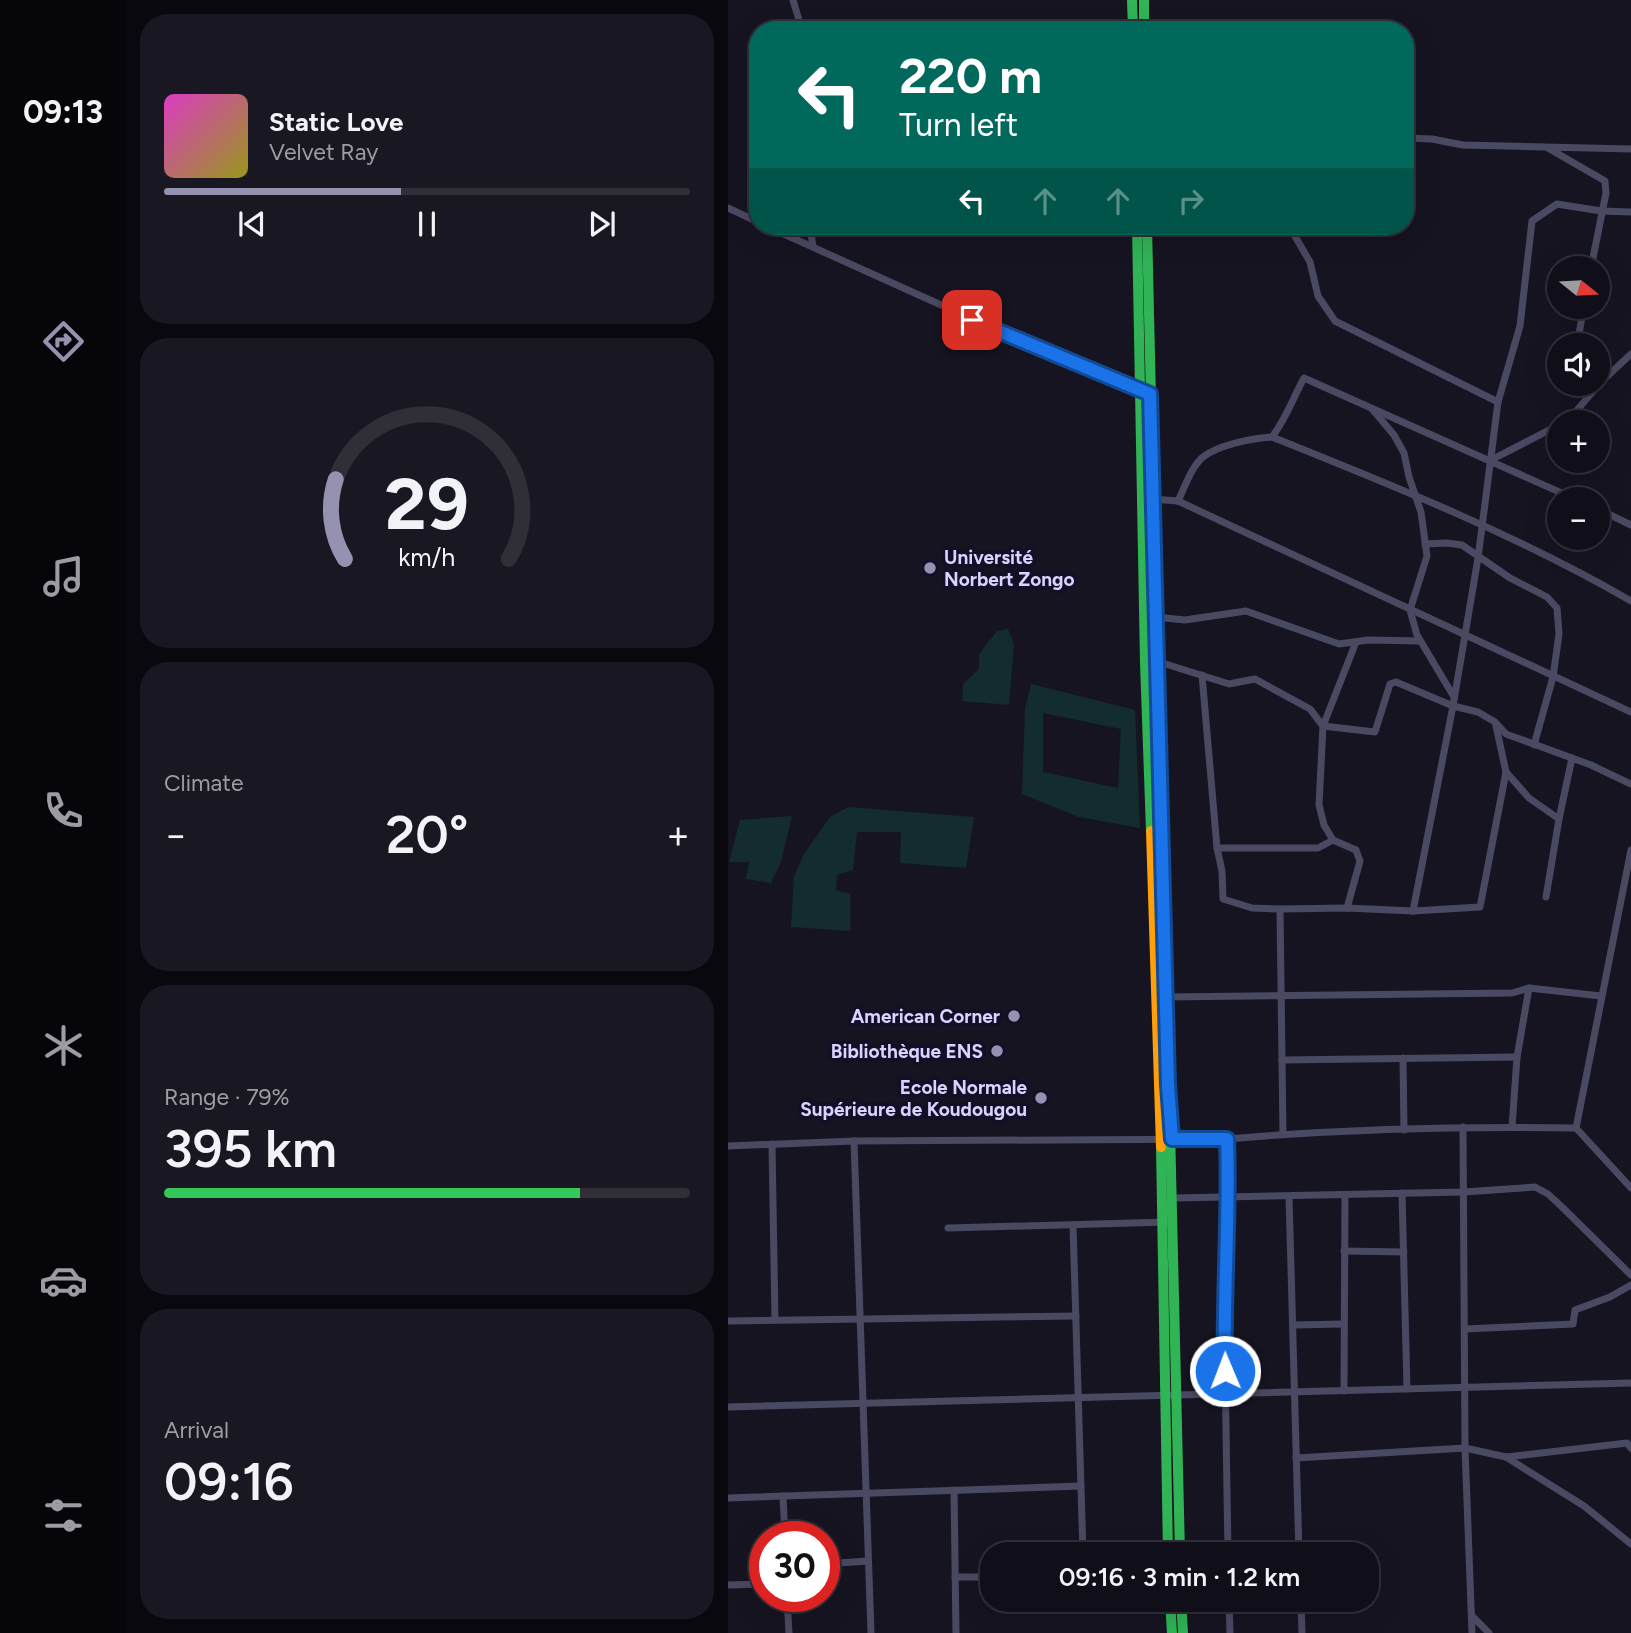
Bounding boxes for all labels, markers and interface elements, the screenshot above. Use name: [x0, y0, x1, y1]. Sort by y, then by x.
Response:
text: 220 m: [899, 46, 1042, 105]
icon: left: [784, 49, 875, 140]
text: 09:13: [23, 93, 103, 131]
text: Static Love: [269, 106, 403, 138]
text: Turn left: [899, 106, 1018, 144]
text: Velvet Ray: [269, 138, 378, 166]
icon: left: [953, 182, 991, 220]
icon: ahead: [1026, 182, 1064, 220]
icon: ahead: [1099, 182, 1137, 220]
icon: right: [1172, 182, 1210, 220]
icon: previous: [233, 205, 271, 243]
icon: pause: [408, 205, 446, 243]
icon: next: [583, 205, 621, 243]
north arrow: [1547, 256, 1610, 318]
map controls: [1547, 256, 1610, 550]
pin: [942, 290, 1002, 350]
icon: arrive: [953, 301, 991, 339]
icon: directions: [39, 317, 88, 366]
button: sound: [1547, 333, 1610, 396]
button: +: [1547, 410, 1610, 473]
text: 29: [385, 460, 469, 547]
button: −: [1547, 487, 1610, 550]
text: km/h: [398, 541, 456, 571]
place label: Université Norbert Zongo: [944, 546, 1074, 591]
icon: music: [39, 552, 88, 601]
marker: Université Norbert Zongo: [922, 560, 938, 576]
text: Climate: [164, 769, 243, 797]
icon: phone: [39, 786, 88, 835]
text: 20°: [386, 804, 468, 866]
text: −: [164, 812, 188, 858]
text: +: [666, 812, 690, 858]
place label: American Corner: [851, 1005, 1000, 1028]
marker: American Corner: [1006, 1008, 1022, 1024]
icon: climate: [39, 1021, 88, 1070]
place label: Bibliothèque ENS: [831, 1040, 983, 1063]
marker: Bibliothèque ENS: [989, 1043, 1005, 1059]
place label: Ecole Normale Supérieure de Koudougou: [800, 1076, 1027, 1121]
text: Range · 79%: [164, 1083, 290, 1111]
marker: Ecole Normale Supérieure de Koudougou: [1033, 1090, 1049, 1106]
text: 395 km: [164, 1118, 337, 1180]
icon: car: [39, 1256, 88, 1305]
position arrow: [1188, 1334, 1262, 1408]
text: Arrival: [164, 1416, 229, 1444]
text: 09:16: [164, 1451, 294, 1513]
icon: filters: [39, 1491, 88, 1540]
speed limit sign: 30: [749, 1521, 840, 1612]
text: 09:16 · 3 min · 1.2 km: [1059, 1561, 1300, 1593]

